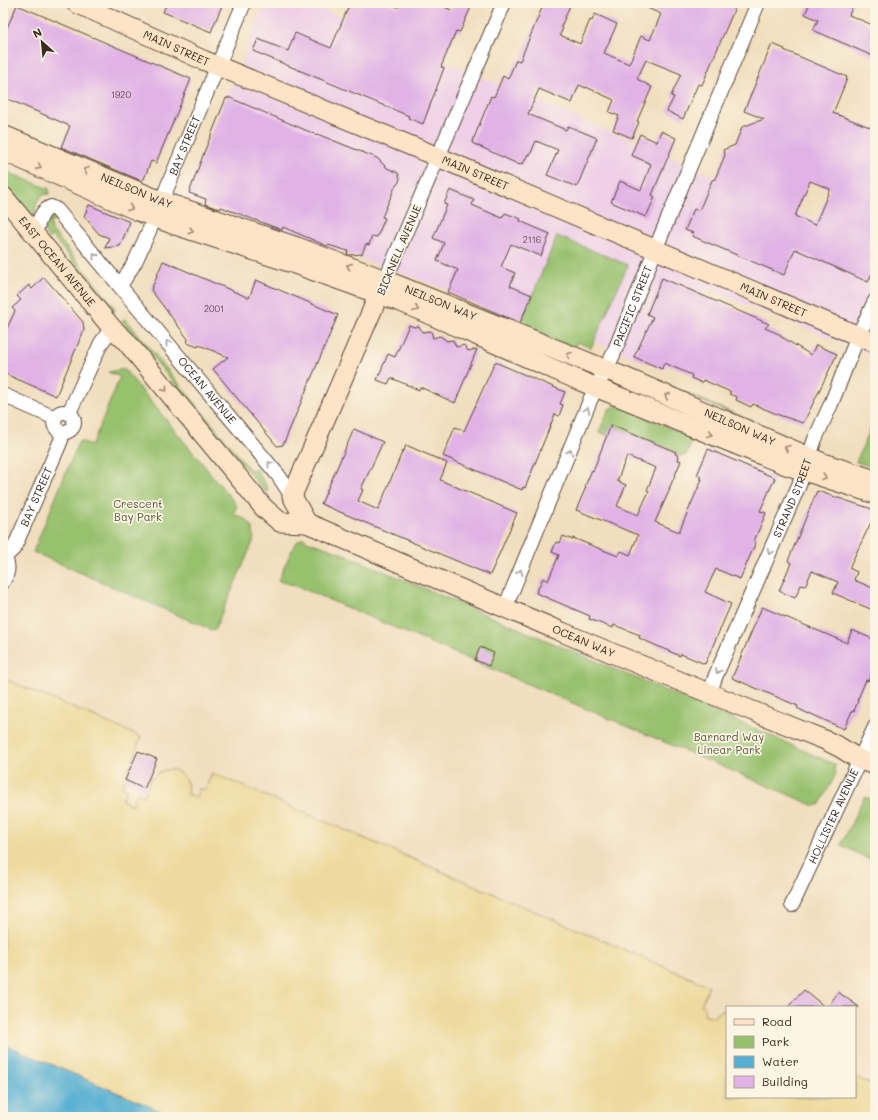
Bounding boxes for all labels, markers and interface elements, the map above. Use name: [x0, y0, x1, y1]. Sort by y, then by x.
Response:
north arrow: [22, 22, 62, 62]
text: N: [30, 24, 44, 41]
street label: MAIN STREET: [141, 26, 212, 69]
house number: 1920: [111, 89, 131, 100]
street label: BAY STREET: [165, 113, 203, 177]
street label: MAIN STREET: [440, 152, 511, 193]
one-way arrow: [34, 162, 42, 170]
one-way arrow: [83, 167, 90, 175]
street label: NEILSON WAY: [99, 169, 175, 211]
street label: BICKNELL AVENUE: [373, 202, 424, 297]
one-way arrow: [126, 203, 133, 211]
street label: EAST OCEAN AVENUE: [16, 213, 99, 310]
one-way arrow: [188, 226, 195, 234]
house number: 2116: [523, 234, 541, 245]
one-way arrow: [93, 253, 100, 260]
one-way arrow: [345, 262, 352, 271]
street label: PACIFIC STREET: [609, 263, 655, 349]
street label: MAIN STREET: [738, 278, 809, 320]
street label: NEILSON WAY: [403, 281, 479, 323]
house number: 2001: [204, 303, 224, 314]
one-way arrow: [412, 304, 419, 312]
one-way arrow: [166, 341, 173, 348]
one-way arrow: [566, 351, 573, 359]
street label: OCEAN AVENUE: [175, 353, 240, 427]
one-way arrow: [160, 384, 167, 391]
one-way arrow: [664, 393, 672, 401]
street label: NEILSON WAY: [702, 405, 778, 449]
one-way arrow: [582, 406, 590, 414]
one-way arrow: [706, 429, 714, 437]
one-way arrow: [783, 444, 790, 452]
one-way arrow: [565, 449, 573, 456]
street label: STRAND STREET: [769, 456, 815, 540]
one-way arrow: [267, 462, 274, 469]
street label: BAY STREET: [16, 465, 55, 529]
one-way arrow: [820, 472, 827, 480]
park label: Crescent Bay Park: [113, 496, 163, 524]
one-way arrow: [766, 548, 774, 555]
one-way arrow: [515, 569, 523, 577]
street label: OCEAN WAY: [550, 621, 617, 660]
one-way arrow: [715, 668, 723, 675]
park label: Barnard Way Linear Park: [694, 729, 764, 757]
street label: HOLLISTER AVENUE: [804, 766, 862, 866]
legend: [726, 1006, 856, 1098]
text: Road: [762, 1013, 792, 1029]
text: Park: [762, 1033, 789, 1049]
text: Water: [762, 1053, 799, 1069]
text: Building: [762, 1073, 808, 1089]

